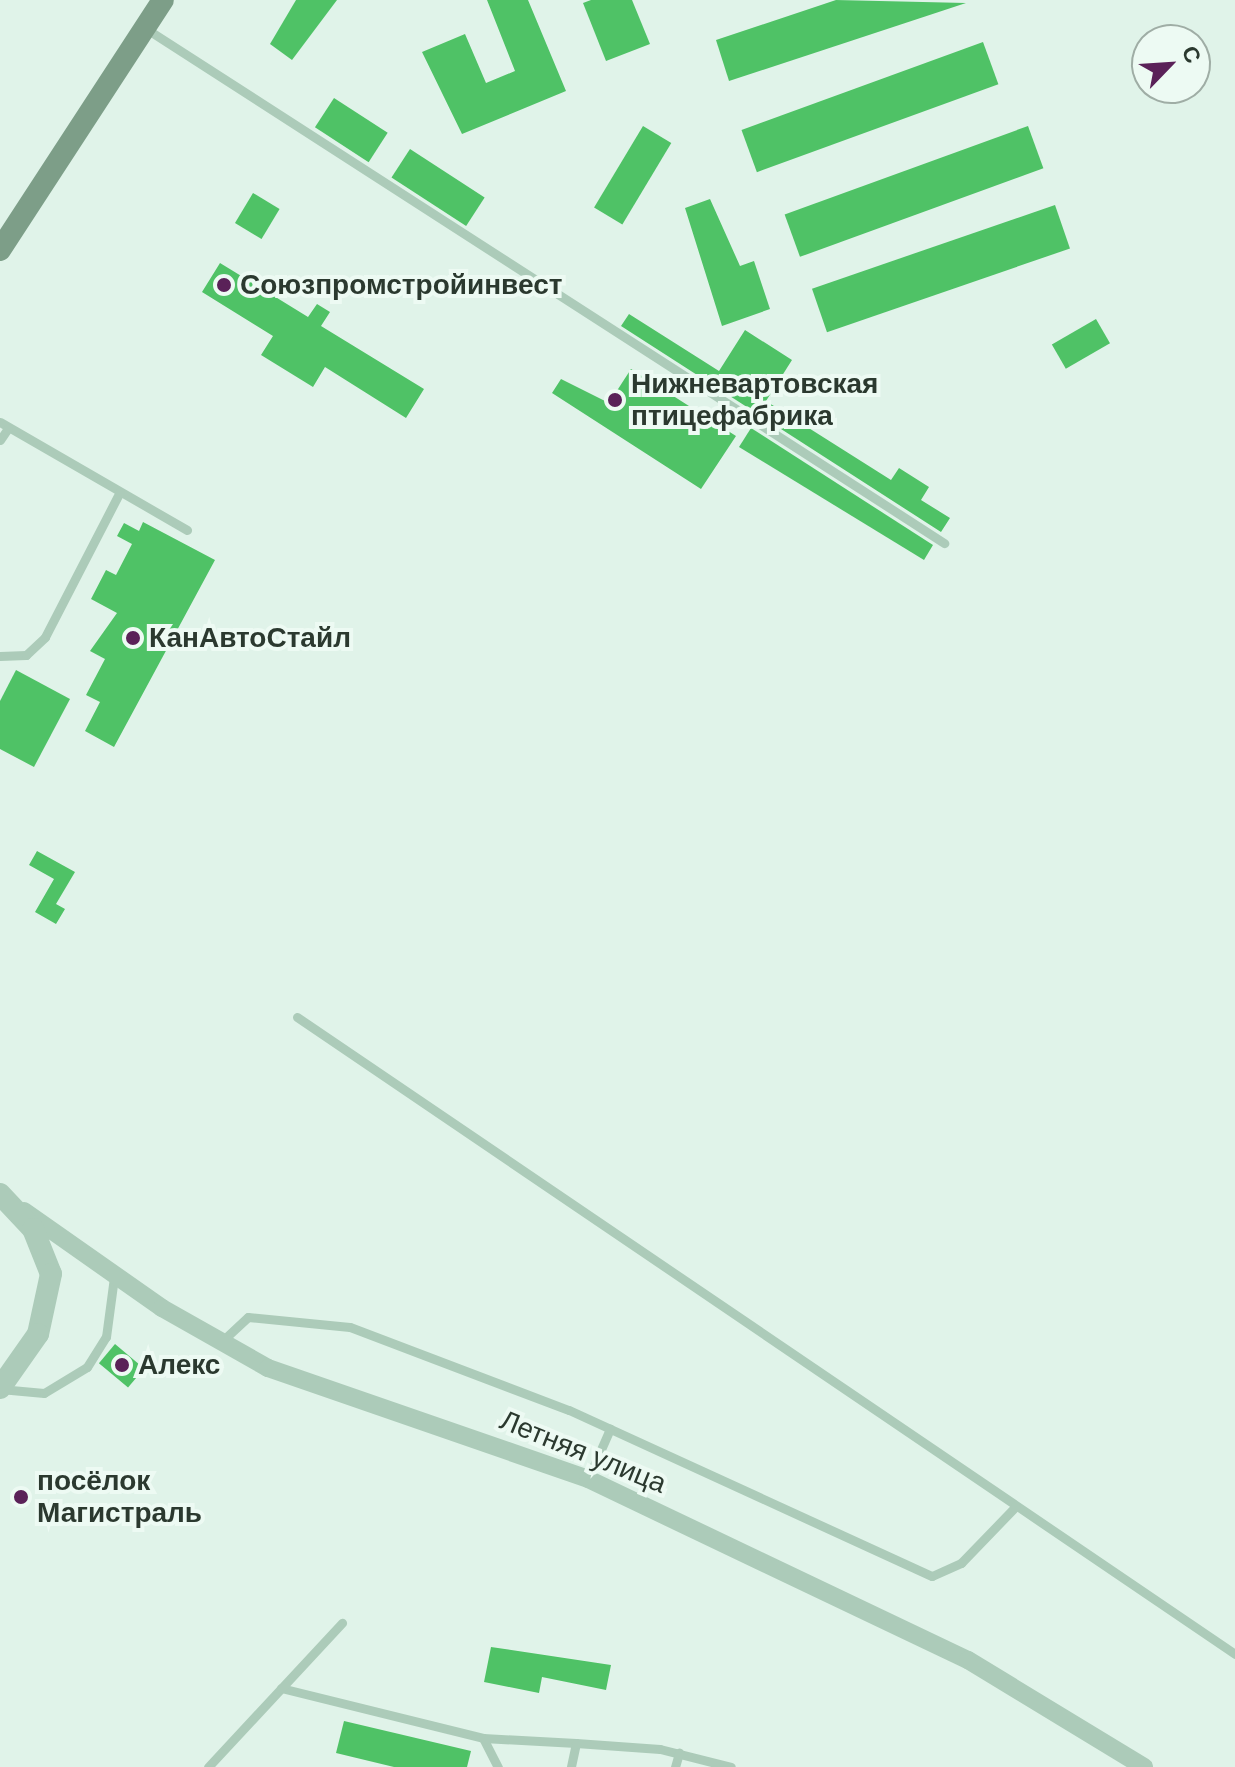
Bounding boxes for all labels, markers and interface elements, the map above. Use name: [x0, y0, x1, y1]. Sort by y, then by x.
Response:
north arrow: [1131, 24, 1211, 104]
text: С: [1177, 42, 1206, 67]
place label: Союзпромстройинвест: [240, 268, 562, 302]
marker: Союзпромстройинвест: [215, 276, 233, 294]
place label: Нижневартовская птицефабрика: [631, 367, 878, 433]
marker: Нижневартовская птицефабрика: [606, 391, 624, 409]
place label: КанАвтоСтайл: [149, 621, 351, 655]
marker: КанАвтоСтайл: [124, 629, 142, 647]
place label: Алекс: [138, 1348, 220, 1382]
marker: Алекс: [113, 1356, 131, 1374]
street label: Летняя улица: [495, 1403, 671, 1501]
place label: посёлок Магистраль: [37, 1464, 202, 1530]
marker: посёлок Магистраль: [12, 1488, 30, 1506]

